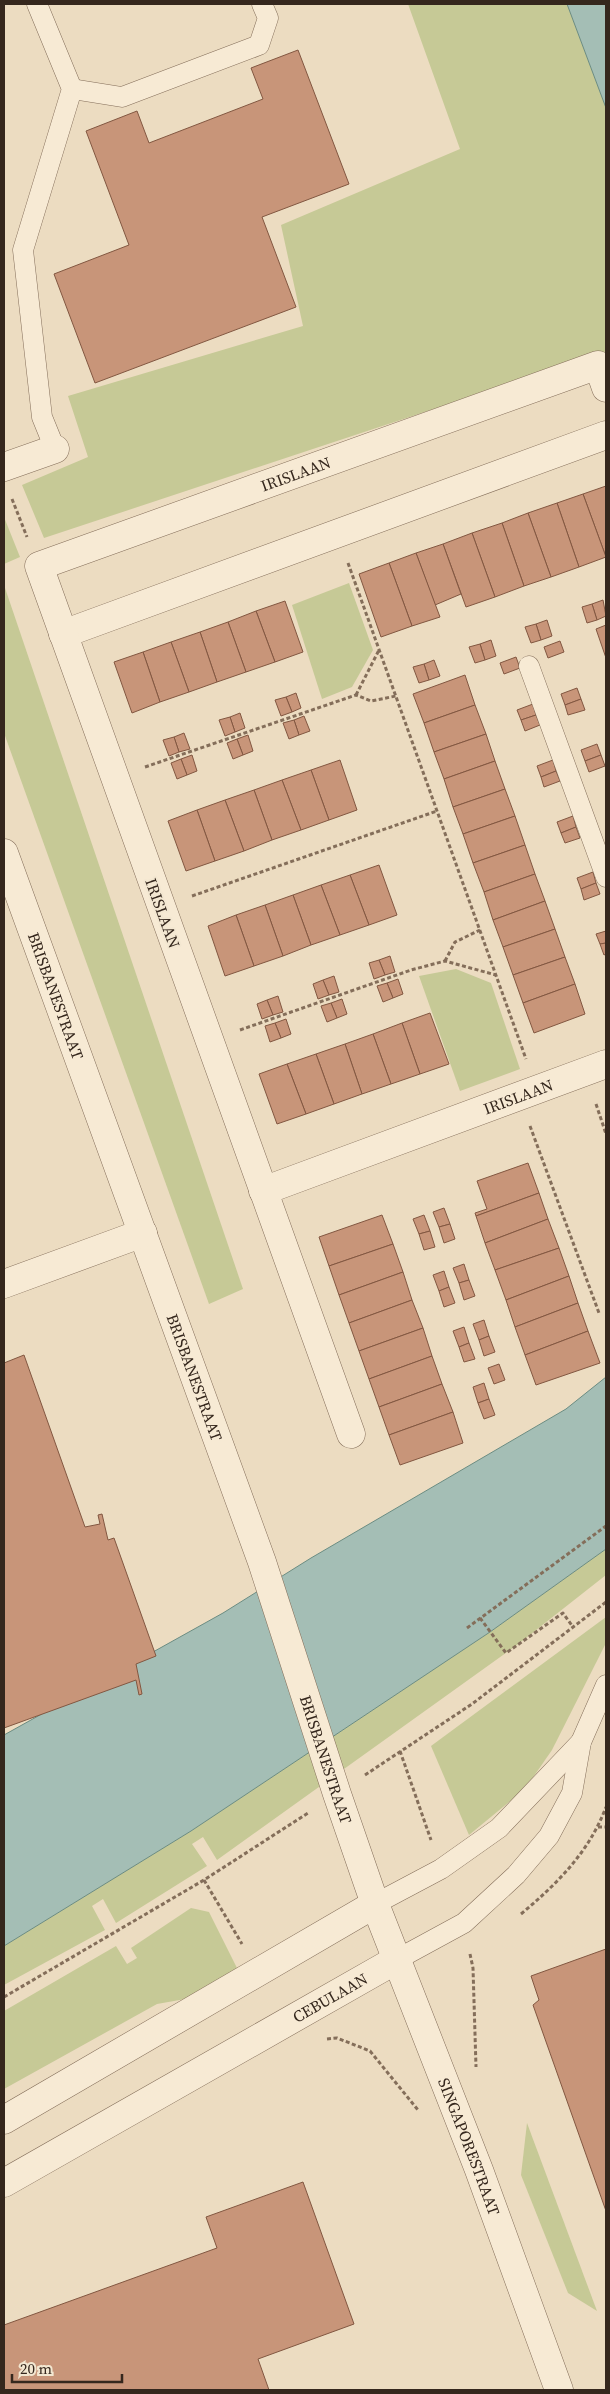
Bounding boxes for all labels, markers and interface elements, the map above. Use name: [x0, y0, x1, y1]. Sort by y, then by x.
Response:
street label: IRISLAAN: [258, 451, 334, 496]
street label: IRISLAAN: [140, 875, 186, 951]
street label: BRISBANESTRAAT: [23, 929, 89, 1063]
street label: IRISLAAN: [480, 1073, 556, 1120]
street label: BRISBANESTRAAT: [162, 1311, 228, 1444]
street label: BRISBANESTRAAT: [295, 1692, 358, 1827]
street label: CEBULAAN: [288, 1967, 372, 2028]
street label: SINGAPORESTRAAT: [433, 2075, 506, 2219]
scale bar: [12, 2352, 122, 2384]
text: 20 m: [20, 2358, 52, 2379]

